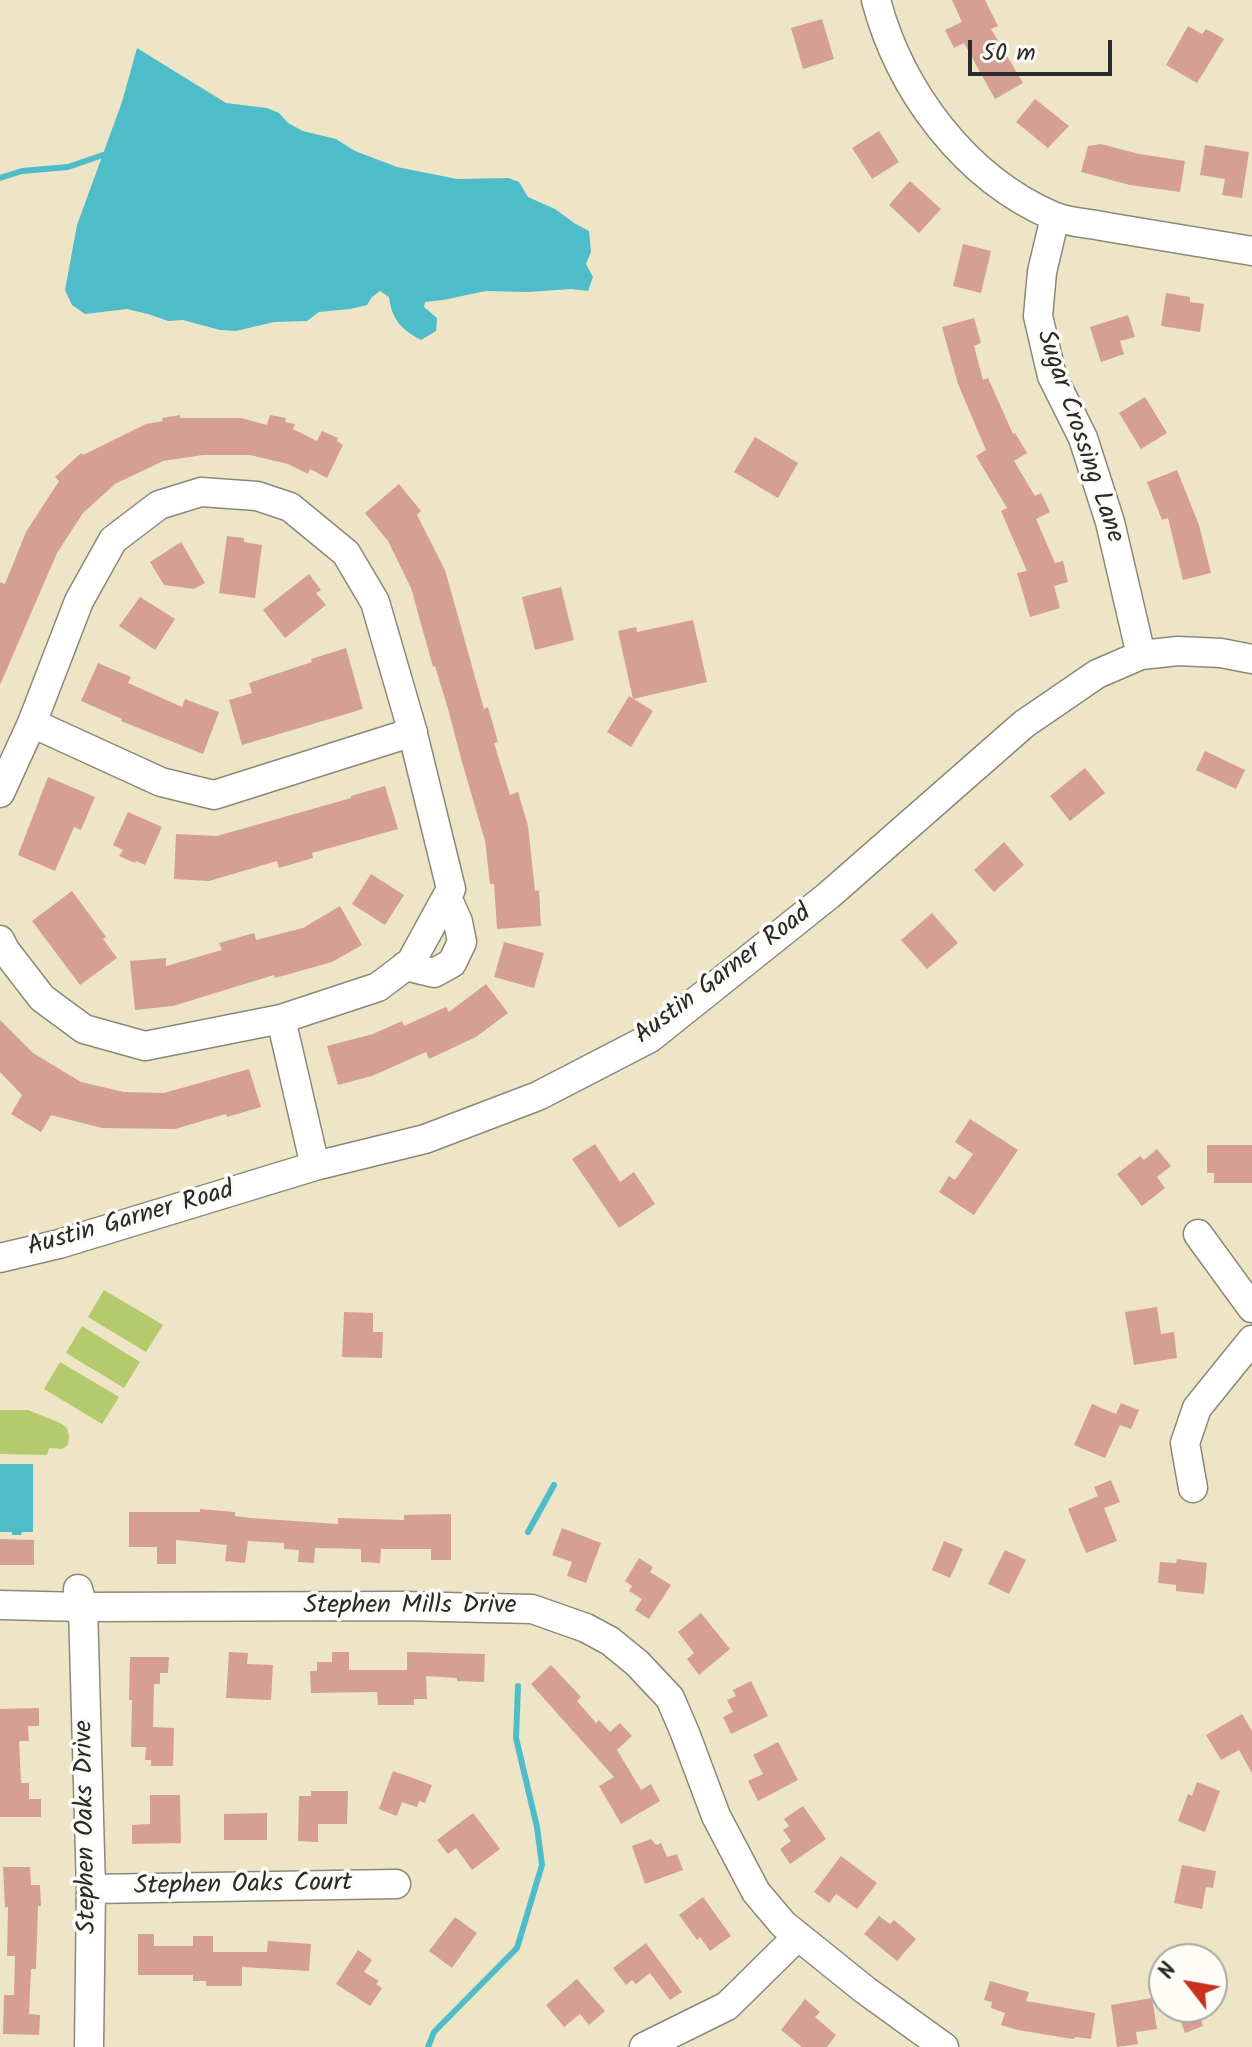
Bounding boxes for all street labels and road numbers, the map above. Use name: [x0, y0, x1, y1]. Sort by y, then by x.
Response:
street label: Sugar Crossing Lane: [1027, 327, 1129, 547]
street label: Austin Garner Road: [629, 899, 819, 1053]
street label: Austin Garner Road: [24, 1177, 238, 1265]
street label: Stephen Mills Drive: [303, 1592, 517, 1624]
street label: Stephen Oaks Drive: [71, 1720, 105, 1934]
street label: Stephen Oaks Court: [134, 1869, 352, 1905]

